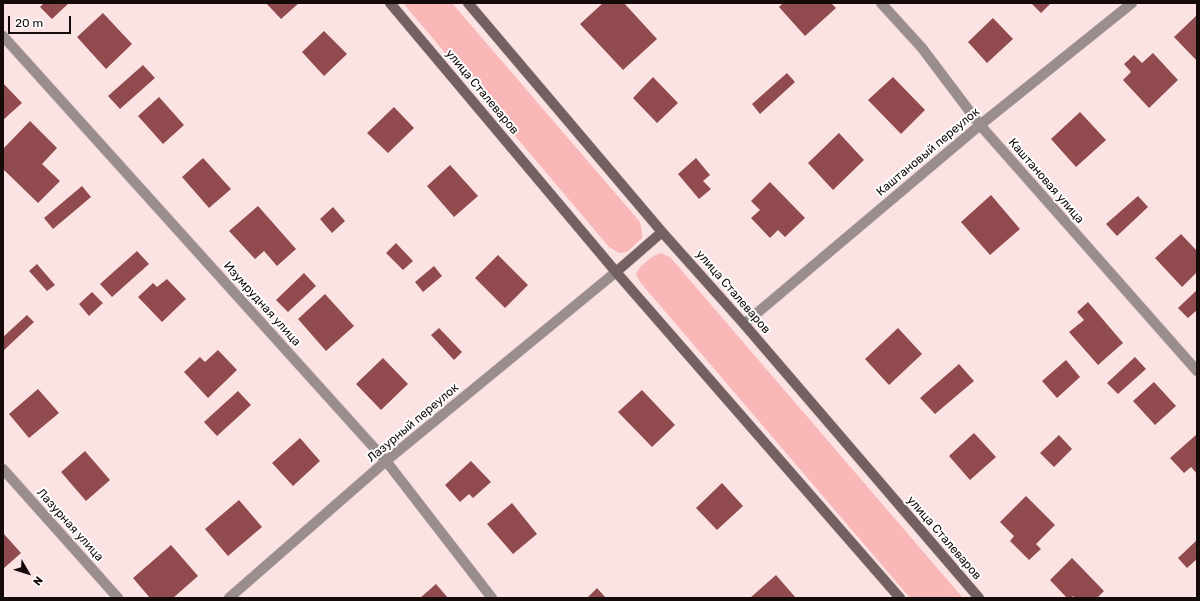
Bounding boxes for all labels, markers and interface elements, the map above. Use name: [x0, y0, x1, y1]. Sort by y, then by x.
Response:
scale bar: [10, 8, 73, 34]
text: 20 m: [15, 16, 43, 30]
street label: улица Сталеваров: [442, 47, 522, 137]
street label: Каштановый переулок: [874, 105, 982, 199]
street label: Каштановая улица: [1005, 135, 1087, 227]
street label: улица Сталеваров: [693, 247, 773, 337]
street label: Изумрудная улица: [220, 259, 304, 349]
street label: Лазурный переулок: [364, 381, 462, 465]
street label: Лазурная улица: [34, 486, 106, 564]
street label: улица Сталеваров: [904, 493, 984, 583]
north arrow: [8, 553, 48, 593]
text: N: [30, 574, 45, 588]

